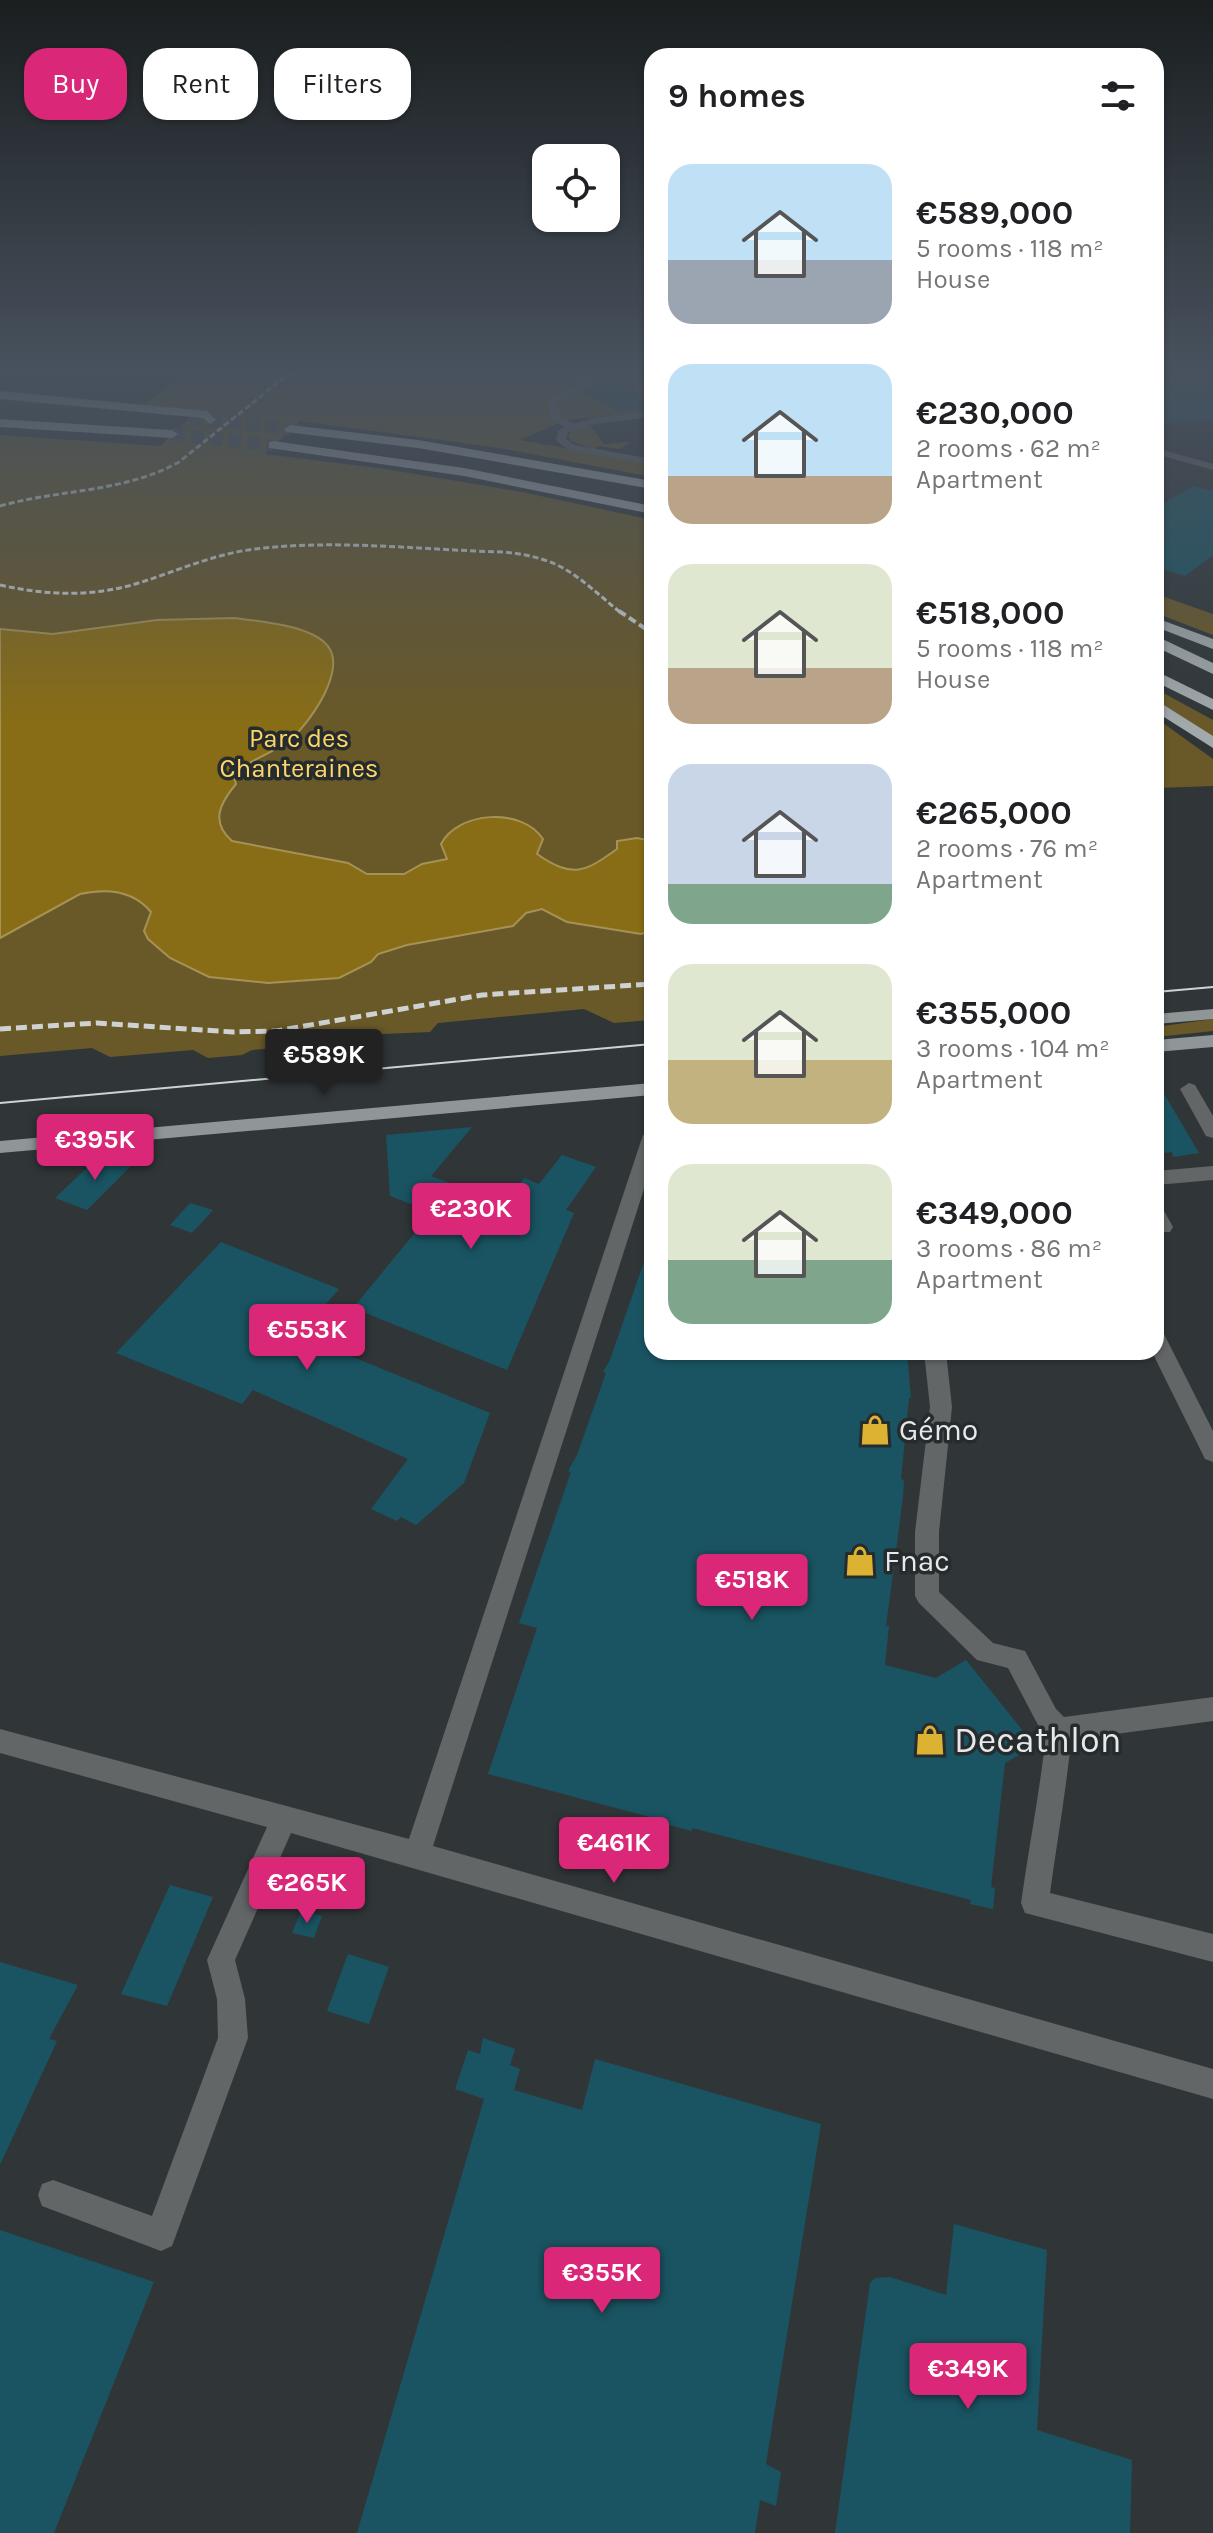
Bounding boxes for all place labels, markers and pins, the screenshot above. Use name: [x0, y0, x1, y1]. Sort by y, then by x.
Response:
pin: €589K: [268, 1029, 380, 1097]
pin: €395K: [39, 1114, 151, 1182]
pin: €230K: [415, 1183, 527, 1251]
pin: €553K: [251, 1304, 363, 1372]
place label: Gémo: [899, 1412, 978, 1448]
shop icon: Gémo: [858, 1413, 892, 1447]
place label: Fnac: [884, 1543, 950, 1579]
shop icon: Fnac: [843, 1544, 877, 1578]
pin: €518K: [696, 1554, 808, 1622]
place label: Decathlon: [954, 1719, 1121, 1761]
shop icon: Decathlon: [913, 1723, 947, 1757]
pin: €461K: [558, 1817, 670, 1885]
pin: €265K: [251, 1857, 363, 1925]
pin: €355K: [546, 2247, 658, 2315]
pin: €349K: [912, 2343, 1024, 2411]

